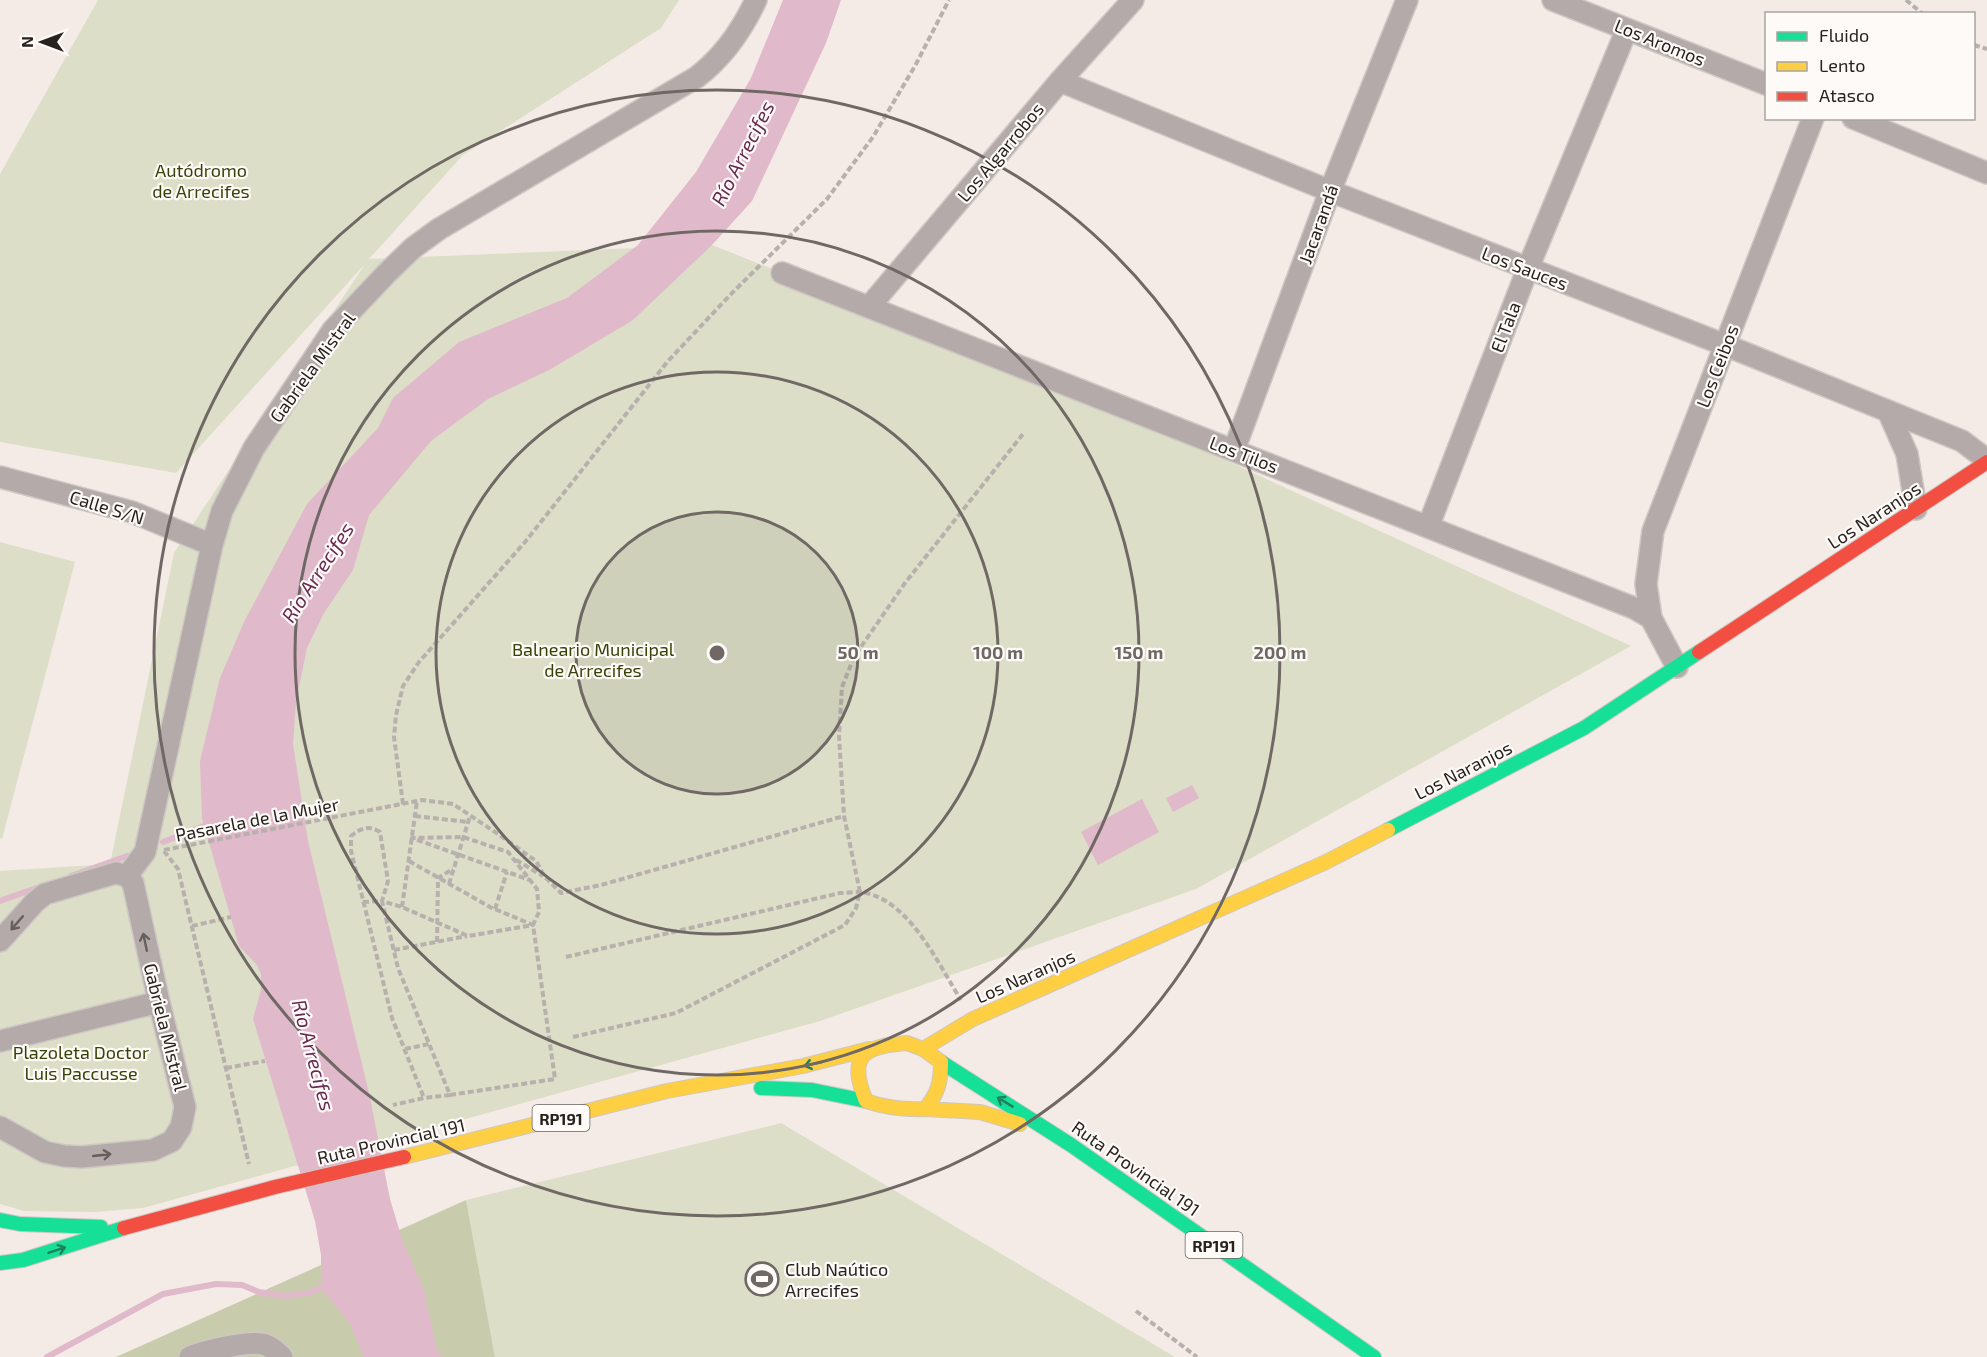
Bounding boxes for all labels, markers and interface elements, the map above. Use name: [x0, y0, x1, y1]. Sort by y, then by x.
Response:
north arrow: [12, 12, 72, 72]
legend: [1765, 12, 1975, 120]
street label: Los Aromos: [1612, 14, 1708, 70]
text: Fluido: [1819, 24, 1869, 46]
text: N: [17, 36, 36, 48]
text: Lento: [1819, 54, 1865, 76]
text: Atasco: [1819, 84, 1875, 106]
water label: Río Arrecifes: [705, 97, 779, 209]
street label: Los Algarrobos: [952, 98, 1048, 206]
park label: Autódromo de Arrecifes: [152, 159, 250, 202]
street label: Jacarandá: [1294, 181, 1342, 267]
street label: Los Sauces: [1479, 242, 1571, 294]
street label: El Tala: [1485, 299, 1525, 355]
street label: Gabriela Mistral: [265, 307, 360, 426]
street label: Los Ceibos: [1691, 322, 1743, 410]
street label: Los Tilos: [1207, 431, 1281, 477]
street label: Los Naranjos: [1823, 477, 1925, 553]
street label: Calle S/N: [67, 485, 147, 529]
water label: Río Arrecifes: [276, 518, 358, 626]
park label: Balneario Municipal de Arrecifes: [512, 638, 675, 681]
text: 50 m: [837, 641, 879, 663]
text: 100 m: [973, 641, 1023, 663]
text: 150 m: [1115, 641, 1163, 663]
text: 200 m: [1254, 641, 1306, 663]
centre of rings: [707, 643, 727, 663]
street label: Los Naranjos: [1411, 736, 1515, 804]
street label: Pasarela de la Mujer: [173, 792, 341, 846]
one-way arrow: [10, 915, 24, 930]
one-way arrow: [139, 933, 151, 952]
street label: Los Naranjos: [972, 944, 1078, 1008]
street label: Gabriela Mistral: [140, 961, 193, 1094]
water label: Río Arrecifes: [288, 997, 340, 1113]
park label: Plazoleta Doctor Luis Paccusse: [13, 1041, 149, 1084]
one-way arrow: [804, 1059, 823, 1070]
one-way arrow: [997, 1095, 1014, 1107]
road number: RP191: [532, 1105, 590, 1131]
street label: Ruta Provincial 191: [315, 1113, 467, 1169]
street label: Ruta Provincial 191: [1068, 1116, 1204, 1220]
one-way arrow: [92, 1149, 112, 1160]
road number: RP191: [1186, 1232, 1242, 1258]
one-way arrow: [47, 1243, 66, 1254]
place label: Club Naútico Arrecifes: [785, 1258, 888, 1301]
sports icon: Club Naútico Arrecifes: [744, 1261, 780, 1297]

